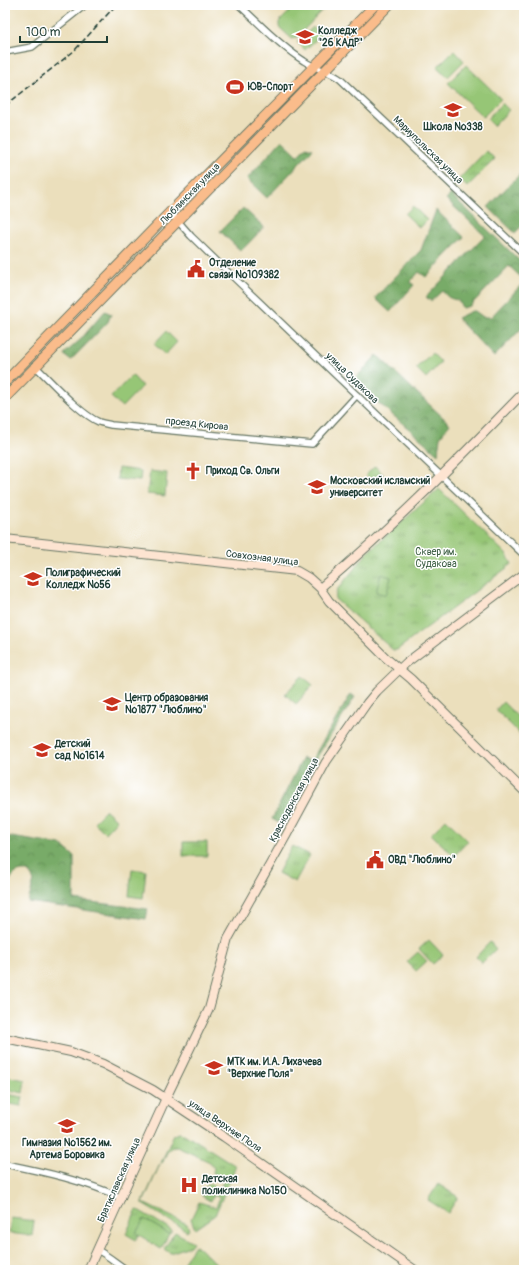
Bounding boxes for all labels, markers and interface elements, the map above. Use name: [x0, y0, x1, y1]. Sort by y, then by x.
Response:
scale bar: [20, 18, 107, 44]
text: 100 m: [26, 25, 61, 40]
place label: Колледж "26 КАДР": [318, 25, 363, 49]
school or university icon: Колледж "26 КАДР": [295, 27, 315, 47]
sports icon: ЮВ-Спорт: [225, 77, 245, 97]
place label: ЮВ-Спорт: [247, 81, 294, 93]
school or university icon: Школа №338: [443, 100, 463, 120]
street label: Мариупольская улица: [391, 114, 466, 187]
place label: Школа №338: [422, 121, 483, 133]
street label: Люблинская улица: [157, 160, 223, 228]
place label: Отделение связи №109382: [208, 257, 280, 281]
public building icon: Отделение связи №109382: [186, 259, 206, 279]
street label: улица Судакова: [323, 349, 381, 406]
street label: проезд Кирова: [165, 415, 229, 433]
church icon: Приход Св. Ольги: [183, 461, 203, 481]
place label: Приход Св. Ольги: [206, 465, 280, 477]
place label: Московский исламский университет: [329, 475, 430, 499]
school or university icon: Московский исламский университет: [307, 477, 327, 497]
park label: Сквер им. Судакова: [415, 546, 457, 570]
street label: Совхозная улица: [225, 548, 299, 568]
place label: Полиграфический Колледж №56: [46, 567, 121, 591]
school or university icon: Полиграфический Колледж №56: [23, 569, 43, 589]
place label: Центр образования №1877 "Люблино": [125, 692, 209, 716]
school or university icon: Центр образования №1877 "Люблино": [102, 694, 122, 714]
place label: Детский сад №1614: [54, 738, 105, 762]
school or university icon: Детский сад №1614: [32, 740, 52, 760]
street label: Краснодонская улица: [267, 756, 321, 844]
public building icon: ОВД "Люблино": [365, 850, 385, 870]
place label: ОВД "Люблино": [388, 854, 456, 866]
place label: МТК им. И.А. Лихачева "Верхние Поля": [227, 1056, 322, 1080]
school or university icon: МТК им. И.А. Лихачева "Верхние Поля": [204, 1058, 224, 1078]
street label: улица Верхние Поля: [185, 1097, 264, 1155]
school or university icon: Гимназия №1562 им. Артема Боровика: [57, 1116, 77, 1136]
street label: Братиславская улица: [95, 1135, 143, 1224]
place label: Гимназия №1562 им. Артема Боровика: [22, 1137, 112, 1161]
place label: Детская поликлиника №150: [201, 1173, 287, 1197]
hospital icon: Детская поликлиника №150: [179, 1175, 199, 1195]

